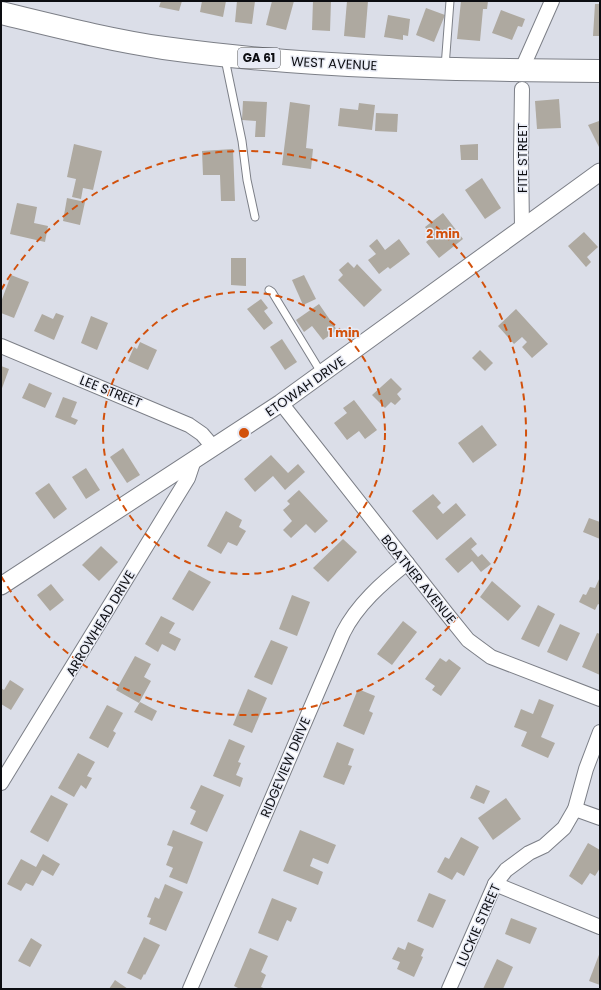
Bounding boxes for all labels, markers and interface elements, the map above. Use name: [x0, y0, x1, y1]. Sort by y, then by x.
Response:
road number: GA 61: [238, 48, 280, 68]
street label: WEST AVENUE: [290, 52, 378, 75]
street label: FITE STREET: [513, 123, 532, 193]
text: 2 min: [426, 225, 460, 242]
text: 1 min: [328, 324, 360, 341]
street label: ETOWAH DRIVE: [262, 352, 349, 421]
street label: LEE STREET: [77, 370, 145, 413]
centre of rings: [237, 426, 251, 440]
street label: BOATNER AVENUE: [377, 531, 461, 628]
street label: ARROWHEAD DRIVE: [61, 567, 140, 680]
street label: RIDGEVIEW DRIVE: [256, 714, 315, 820]
street label: LUCKIE STREET: [452, 881, 505, 969]

